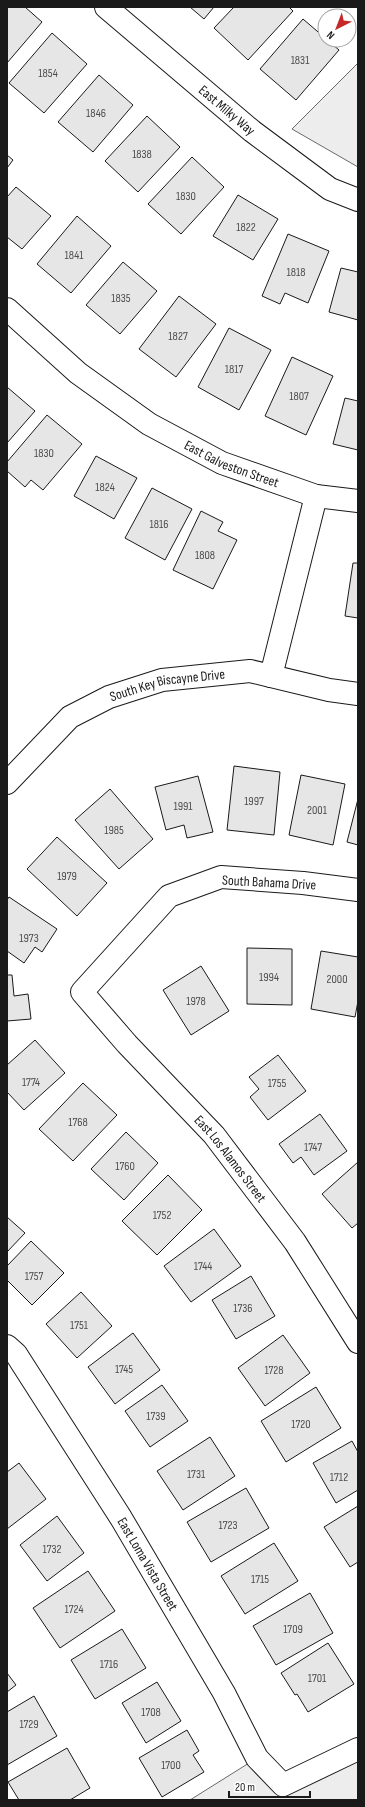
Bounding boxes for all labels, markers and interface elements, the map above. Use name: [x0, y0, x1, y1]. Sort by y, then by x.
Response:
north arrow: [317, 8, 357, 48]
text: N: [324, 28, 337, 42]
house number: 1831: [291, 53, 310, 68]
house number: 1854: [38, 66, 58, 81]
street label: East Milky Way: [195, 82, 259, 139]
house number: 1846: [86, 106, 106, 121]
house number: 1838: [132, 147, 152, 162]
house number: 1830: [176, 189, 196, 204]
house number: 1822: [236, 220, 256, 235]
house number: 1841: [65, 248, 84, 263]
house number: 1818: [287, 265, 305, 280]
house number: 1835: [111, 291, 131, 306]
house number: 1827: [168, 329, 188, 344]
house number: 1817: [225, 362, 243, 377]
house number: 1807: [289, 389, 309, 404]
street label: East Galveston Street: [181, 436, 281, 491]
house number: 1830: [34, 446, 54, 461]
house number: 1824: [95, 480, 115, 495]
house number: 1816: [150, 517, 168, 532]
house number: 1808: [195, 548, 215, 563]
street label: South Key Biscayne Drive: [108, 666, 226, 705]
house number: 1997: [244, 794, 264, 809]
house number: 1991: [173, 799, 193, 814]
house number: 2001: [307, 803, 328, 818]
house number: 1985: [104, 823, 124, 838]
house number: 1979: [57, 869, 77, 884]
street label: South Bahama Drive: [221, 872, 316, 893]
house number: 1973: [19, 931, 39, 946]
house number: 1994: [259, 970, 279, 985]
house number: 2000: [326, 972, 348, 987]
house number: 1978: [186, 994, 206, 1009]
house number: 1774: [22, 1075, 40, 1090]
house number: 1755: [268, 1076, 286, 1091]
street label: East Los Alamos Street: [191, 1112, 270, 1206]
house number: 1768: [68, 1115, 88, 1130]
house number: 1747: [304, 1140, 322, 1155]
house number: 1760: [115, 1159, 135, 1174]
house number: 1752: [153, 1208, 171, 1223]
house number: 1744: [194, 1259, 212, 1274]
house number: 1757: [25, 1269, 43, 1284]
house number: 1736: [233, 1301, 253, 1316]
house number: 1751: [70, 1318, 89, 1333]
house number: 1745: [115, 1362, 133, 1377]
house number: 1728: [264, 1363, 284, 1378]
house number: 1739: [146, 1409, 166, 1424]
house number: 1720: [291, 1417, 311, 1432]
house number: 1731: [187, 1467, 206, 1482]
house number: 1712: [330, 1470, 348, 1485]
street label: East Loma Vista Street: [114, 1514, 182, 1614]
house number: 1723: [219, 1518, 237, 1533]
house number: 1732: [43, 1542, 62, 1557]
house number: 1715: [251, 1572, 269, 1587]
house number: 1724: [65, 1602, 83, 1617]
house number: 1709: [283, 1622, 303, 1637]
house number: 1716: [100, 1657, 118, 1672]
house number: 1701: [308, 1671, 327, 1686]
house number: 1708: [141, 1705, 161, 1720]
house number: 1729: [19, 1717, 39, 1732]
house number: 1700: [161, 1758, 181, 1773]
scale bar: [229, 1773, 310, 1799]
text: 20 m: [235, 1780, 255, 1795]

